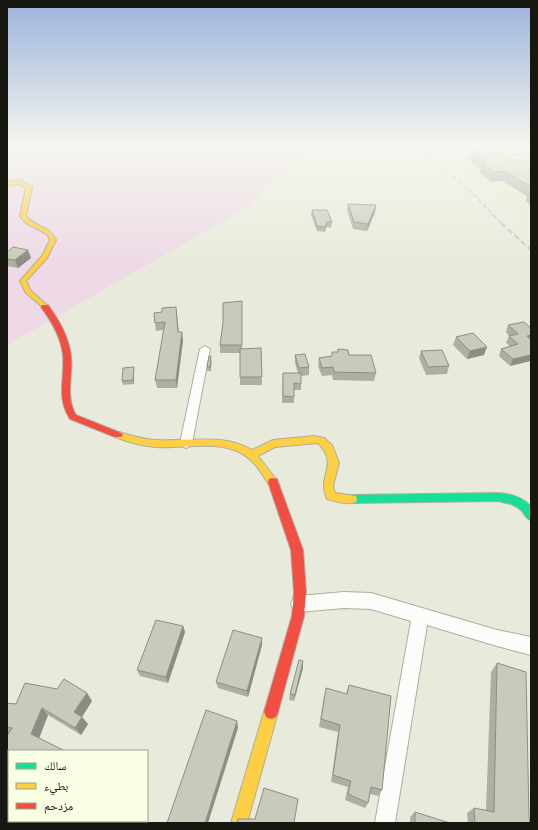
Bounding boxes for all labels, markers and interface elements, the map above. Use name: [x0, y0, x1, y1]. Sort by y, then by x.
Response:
legend: [8, 750, 148, 822]
text: سالك: [44, 759, 66, 773]
text: بطيء: [44, 779, 68, 796]
text: مزدحم: [44, 799, 73, 814]

